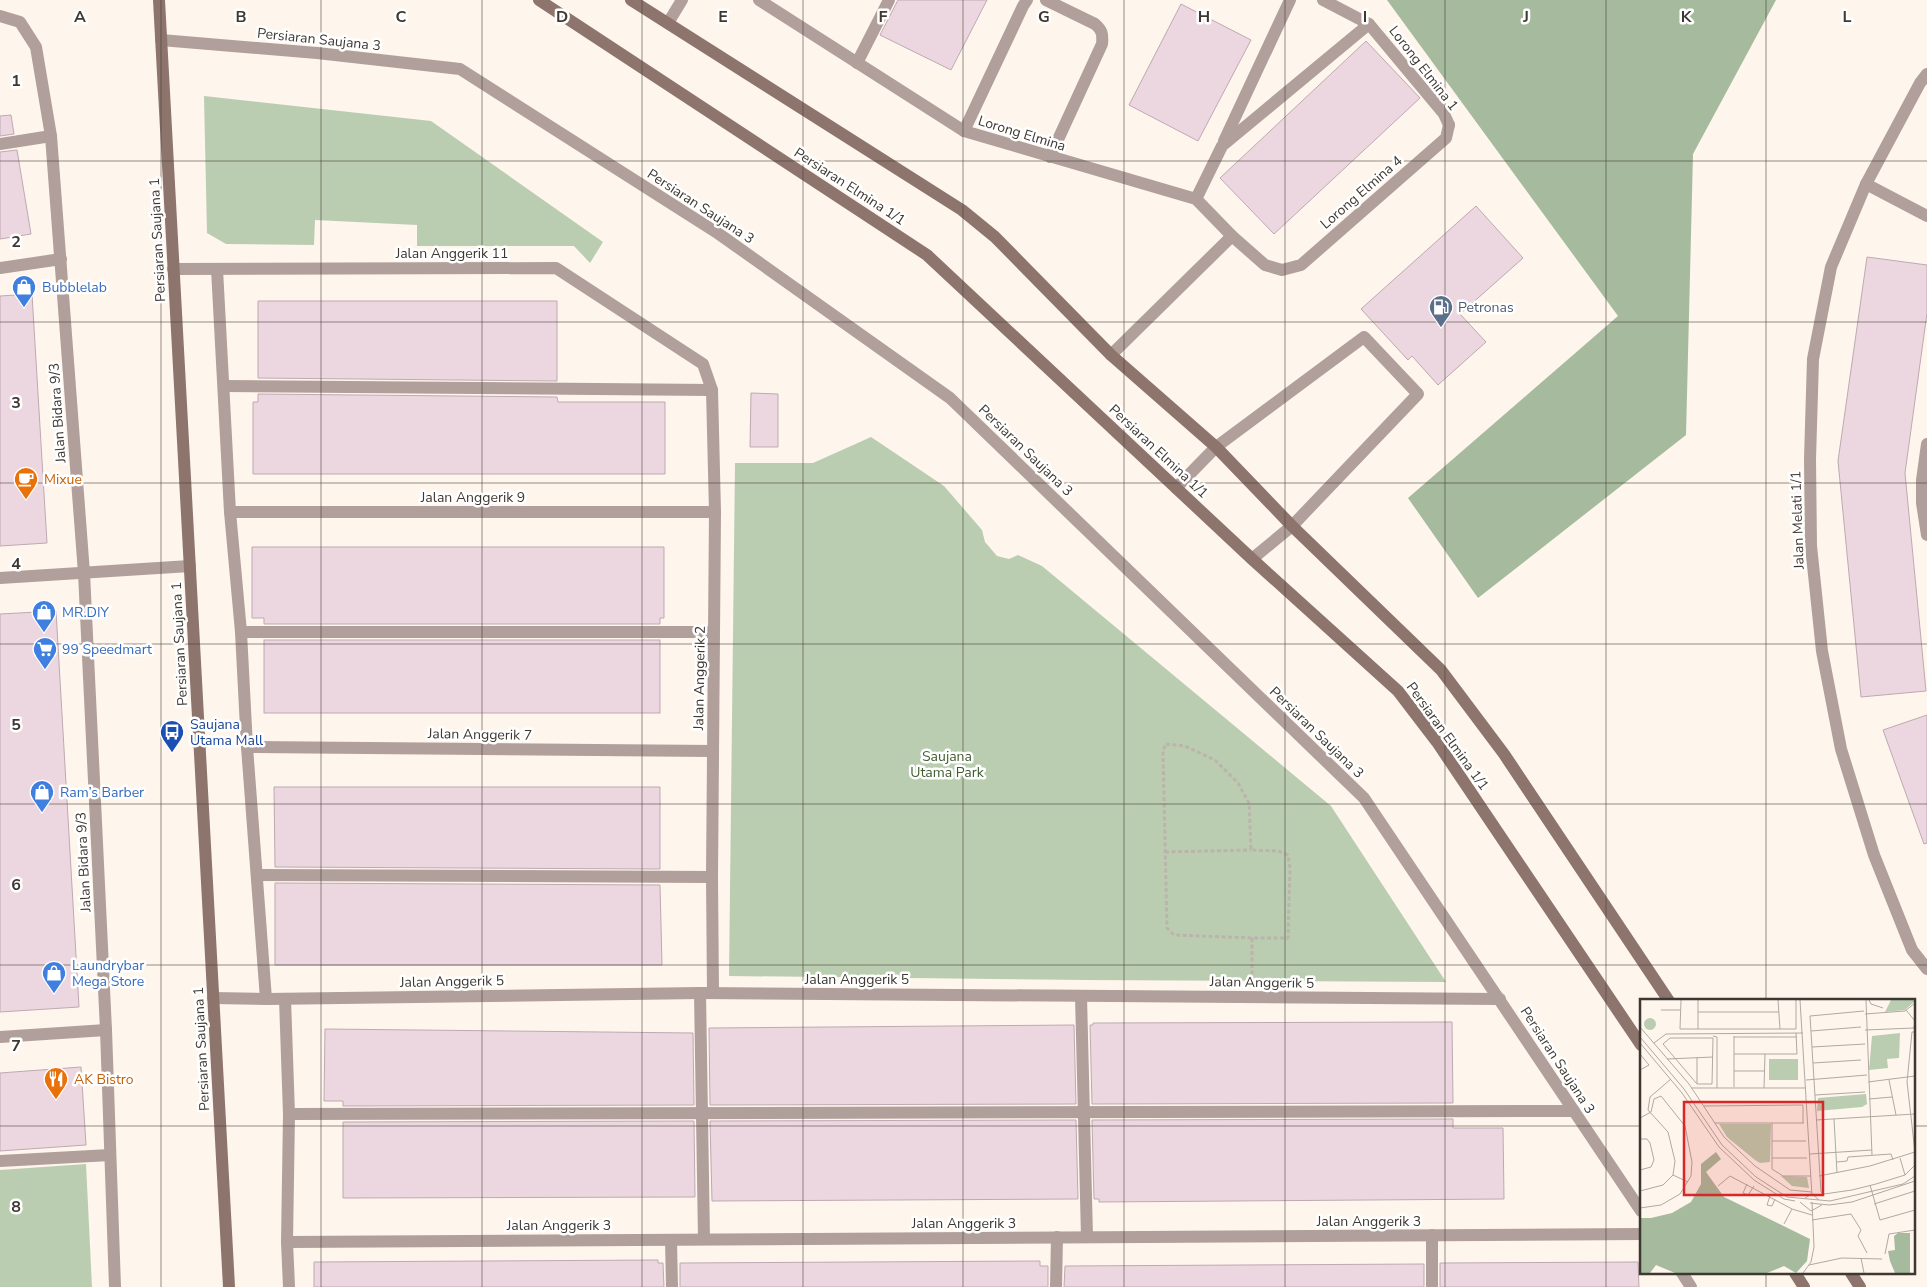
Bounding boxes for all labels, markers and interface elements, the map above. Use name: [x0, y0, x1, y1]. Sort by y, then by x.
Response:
text: A: [74, 6, 86, 28]
text: B: [235, 6, 247, 28]
text: C: [396, 6, 407, 28]
text: D: [556, 6, 568, 28]
text: E: [718, 6, 728, 28]
text: F: [879, 6, 888, 28]
text: G: [1038, 6, 1050, 28]
text: H: [1198, 6, 1210, 28]
text: I: [1363, 6, 1367, 28]
text: J: [1522, 6, 1529, 28]
text: K: [1681, 6, 1693, 28]
text: L: [1843, 6, 1852, 28]
street label: Lorong Elmina 1: [1385, 22, 1463, 115]
street label: Persiaran Saujana 3: [256, 24, 382, 55]
text: 1: [11, 70, 21, 92]
street label: Lorong Elmina: [976, 111, 1068, 156]
street label: Persiaran Elmina 1/1: [790, 143, 909, 230]
street label: Lorong Elmina 4: [1316, 152, 1406, 233]
street label: Persiaran Saujana 3: [643, 165, 758, 248]
street label: Persiaran Saujana 1: [145, 177, 170, 303]
text: 2: [11, 231, 21, 253]
street label: Jalan Anggerik 11: [395, 244, 508, 263]
shop icon: Bubblelab: [11, 274, 37, 308]
place label: Bubblelab: [42, 278, 107, 297]
fuel station icon: Petronas: [1428, 294, 1454, 328]
place label: Petronas: [1458, 298, 1514, 317]
street label: Jalan Bidara 9/3: [45, 362, 71, 465]
text: 3: [11, 392, 21, 414]
street label: Persiaran Saujana 3: [974, 400, 1077, 500]
street label: Persiaran Elmina 1/1: [1105, 400, 1213, 502]
cafe icon: Mixue: [13, 466, 39, 500]
place label: Mixue: [44, 470, 82, 489]
street label: Jalan Melati 1/1: [1786, 470, 1809, 571]
street label: Jalan Anggerik 9: [420, 488, 525, 507]
text: 4: [11, 553, 21, 575]
street label: Persiaran Saujana 1: [167, 581, 192, 707]
shop icon: MR.DIY: [31, 599, 57, 633]
place label: MR.DIY: [62, 603, 110, 622]
street label: Jalan Anggerik 2: [689, 626, 710, 731]
supermarket icon: 99 Speedmart: [32, 636, 58, 670]
place label: 99 Speedmart: [62, 640, 152, 659]
street label: Persiaran Elmina 1/1: [1402, 678, 1493, 794]
street label: Persiaran Saujana 3: [1265, 682, 1368, 782]
text: 5: [11, 714, 21, 736]
place label: Saujana Utama Mall: [190, 715, 264, 750]
bus stop icon: Saujana Utama Mall: [159, 719, 185, 753]
street label: Jalan Anggerik 7: [427, 724, 532, 745]
park label: Saujana Utama Park: [910, 747, 985, 782]
shop icon: Ram’s Barber: [29, 779, 55, 813]
place label: Ram’s Barber: [60, 783, 144, 802]
street label: Jalan Bidara 9/3: [71, 811, 96, 913]
text: 6: [11, 874, 21, 896]
place label: Laundrybar Mega Store: [72, 956, 144, 991]
shop icon: Laundrybar Mega Store: [41, 960, 67, 994]
street label: Jalan Anggerik 5: [804, 970, 909, 989]
street label: Jalan Anggerik 5: [399, 971, 504, 992]
street label: Jalan Anggerik 5: [1209, 972, 1314, 993]
street label: Persiaran Saujana 1: [189, 986, 214, 1112]
inset map: [1640, 999, 1914, 1274]
street label: Persiaran Saujana 3: [1516, 1003, 1599, 1118]
text: 7: [11, 1035, 21, 1057]
restaurant icon: AK Bistro: [43, 1066, 69, 1100]
place label: AK Bistro: [74, 1070, 134, 1089]
text: 8: [11, 1196, 21, 1218]
street label: Jalan Anggerik 3: [1316, 1212, 1421, 1231]
street label: Jalan Anggerik 3: [911, 1214, 1016, 1233]
street label: Jalan Anggerik 3: [506, 1216, 611, 1235]

